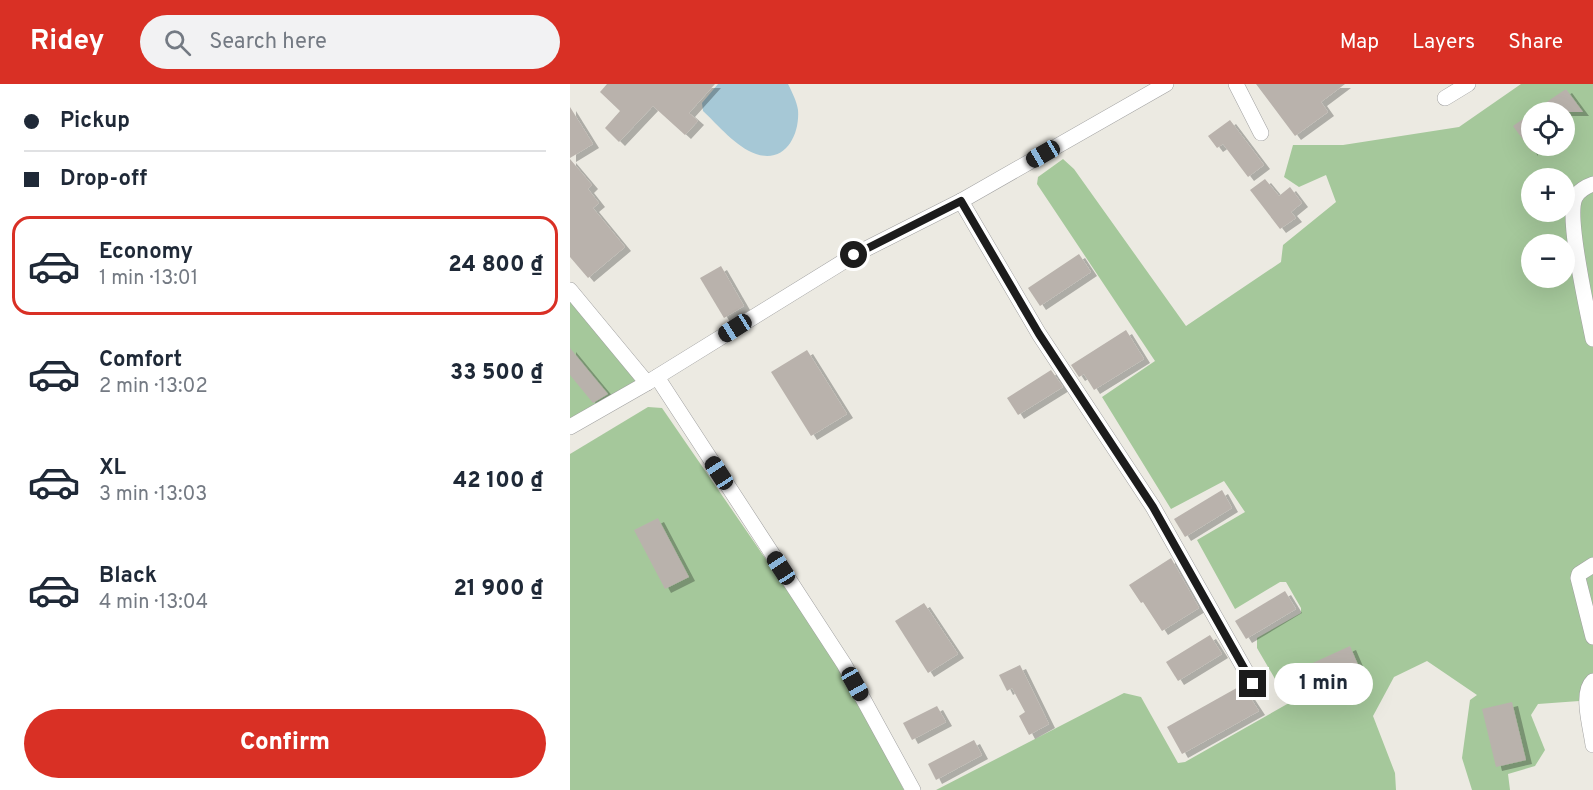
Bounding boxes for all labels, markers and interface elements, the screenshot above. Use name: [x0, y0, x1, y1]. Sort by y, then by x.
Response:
search box: [140, 15, 560, 69]
text: Ridey: [30, 24, 104, 60]
icon: search: [161, 26, 194, 59]
text: Search here: [209, 29, 327, 56]
text: Map: [1340, 29, 1379, 56]
text: Layers: [1412, 29, 1475, 56]
text: Share: [1508, 29, 1563, 56]
map controls: [1521, 102, 1575, 288]
button: locate: [1521, 102, 1575, 156]
text: Pickup: [60, 108, 130, 135]
car: [1023, 137, 1063, 171]
text: Drop-off: [60, 166, 147, 193]
button: +: [1521, 168, 1575, 222]
button: −: [1521, 234, 1575, 288]
icon: car: [27, 239, 81, 293]
text: Economy: [99, 239, 193, 266]
route start: [840, 241, 867, 268]
text: 24 800 ₫: [448, 252, 543, 279]
text: 1 min · 13:01: [99, 266, 198, 292]
car: [715, 311, 755, 345]
icon: car: [27, 347, 81, 401]
text: Comfort: [99, 347, 182, 374]
text: 33 500 ₫: [450, 360, 543, 387]
text: 2 min · 13:02: [99, 374, 208, 400]
car: [702, 453, 736, 493]
icon: car: [27, 455, 81, 509]
text: XL: [99, 455, 126, 482]
text: 42 100 ₫: [453, 468, 543, 495]
text: 3 min · 13:03: [99, 482, 207, 508]
car: [764, 548, 798, 588]
icon: car: [27, 563, 81, 617]
text: Black: [99, 563, 157, 590]
text: 21 900 ₫: [453, 576, 543, 603]
text: 4 min · 13:04: [99, 590, 208, 616]
callout: 1 min: [1274, 663, 1373, 705]
car: [838, 664, 872, 704]
route end: [1239, 670, 1266, 697]
text: 1 min: [1299, 671, 1348, 697]
button: Confirm: [24, 709, 546, 778]

